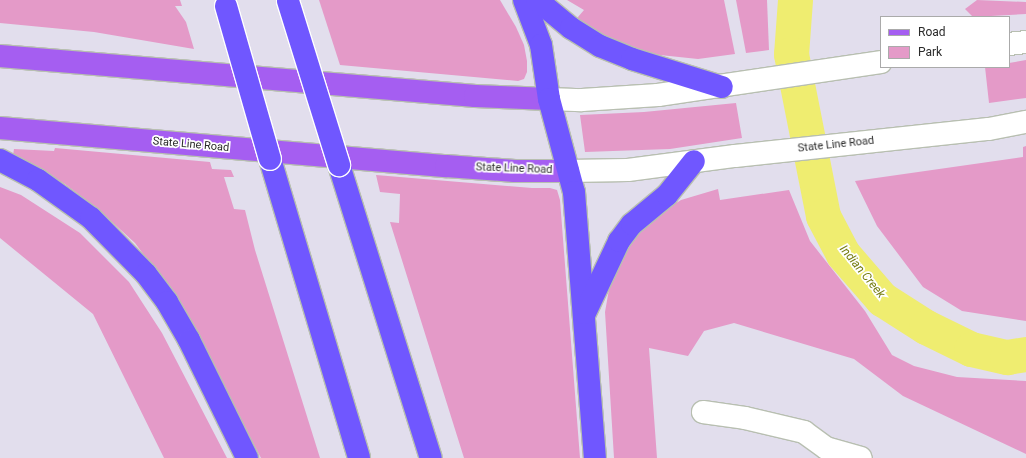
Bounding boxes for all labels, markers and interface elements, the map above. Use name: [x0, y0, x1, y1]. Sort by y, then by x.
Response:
legend: [880, 16, 1010, 68]
text: Road: [918, 25, 946, 39]
text: Park: [918, 45, 942, 59]
street label: State Line Road: [797, 134, 875, 156]
street label: State Line Road: [152, 135, 230, 155]
street label: State Line Road: [475, 161, 553, 177]
water label: Indian Creek: [836, 242, 888, 302]

